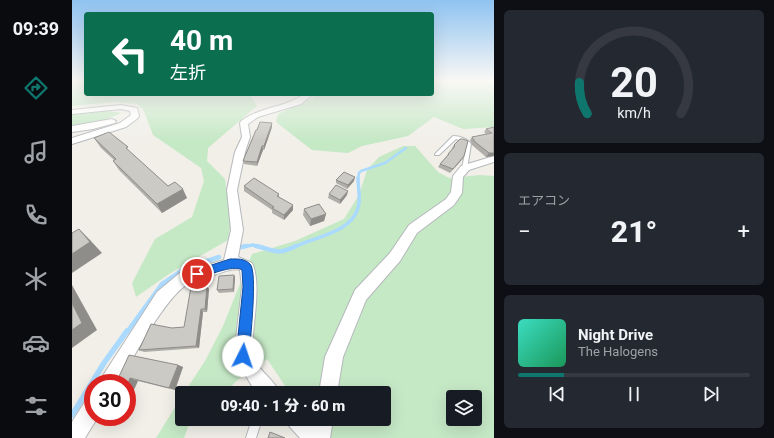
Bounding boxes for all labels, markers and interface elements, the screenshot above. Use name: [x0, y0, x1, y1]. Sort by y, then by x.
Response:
text: 09:39: [13, 18, 59, 39]
text: 40 m: [170, 24, 233, 57]
icon: left: [104, 28, 156, 80]
text: 20: [610, 58, 658, 107]
text: 左折: [170, 62, 206, 83]
icon: directions: [22, 74, 50, 102]
text: km/h: [617, 105, 651, 121]
icon: music: [22, 138, 50, 166]
text: エアコン: [518, 193, 570, 208]
icon: phone: [22, 201, 50, 229]
text: 21°: [611, 214, 657, 249]
text: −: [518, 219, 531, 244]
text: +: [738, 219, 750, 244]
pin: [180, 257, 214, 291]
icon: arrive: [186, 263, 208, 285]
icon: climate: [22, 265, 50, 293]
text: Night Drive: [578, 326, 653, 344]
icon: car: [22, 329, 50, 357]
position arrow: [222, 335, 264, 377]
text: The Halogens: [578, 344, 658, 359]
speed limit sign: 30: [84, 374, 136, 426]
icon: previous: [546, 383, 568, 405]
icon: pause: [623, 383, 645, 405]
icon: next: [700, 383, 722, 405]
map controls: [446, 390, 482, 426]
button: layers: [446, 390, 482, 426]
icon: filters: [22, 392, 50, 420]
text: 09:40 · 1 分 · 60 m: [221, 397, 345, 415]

